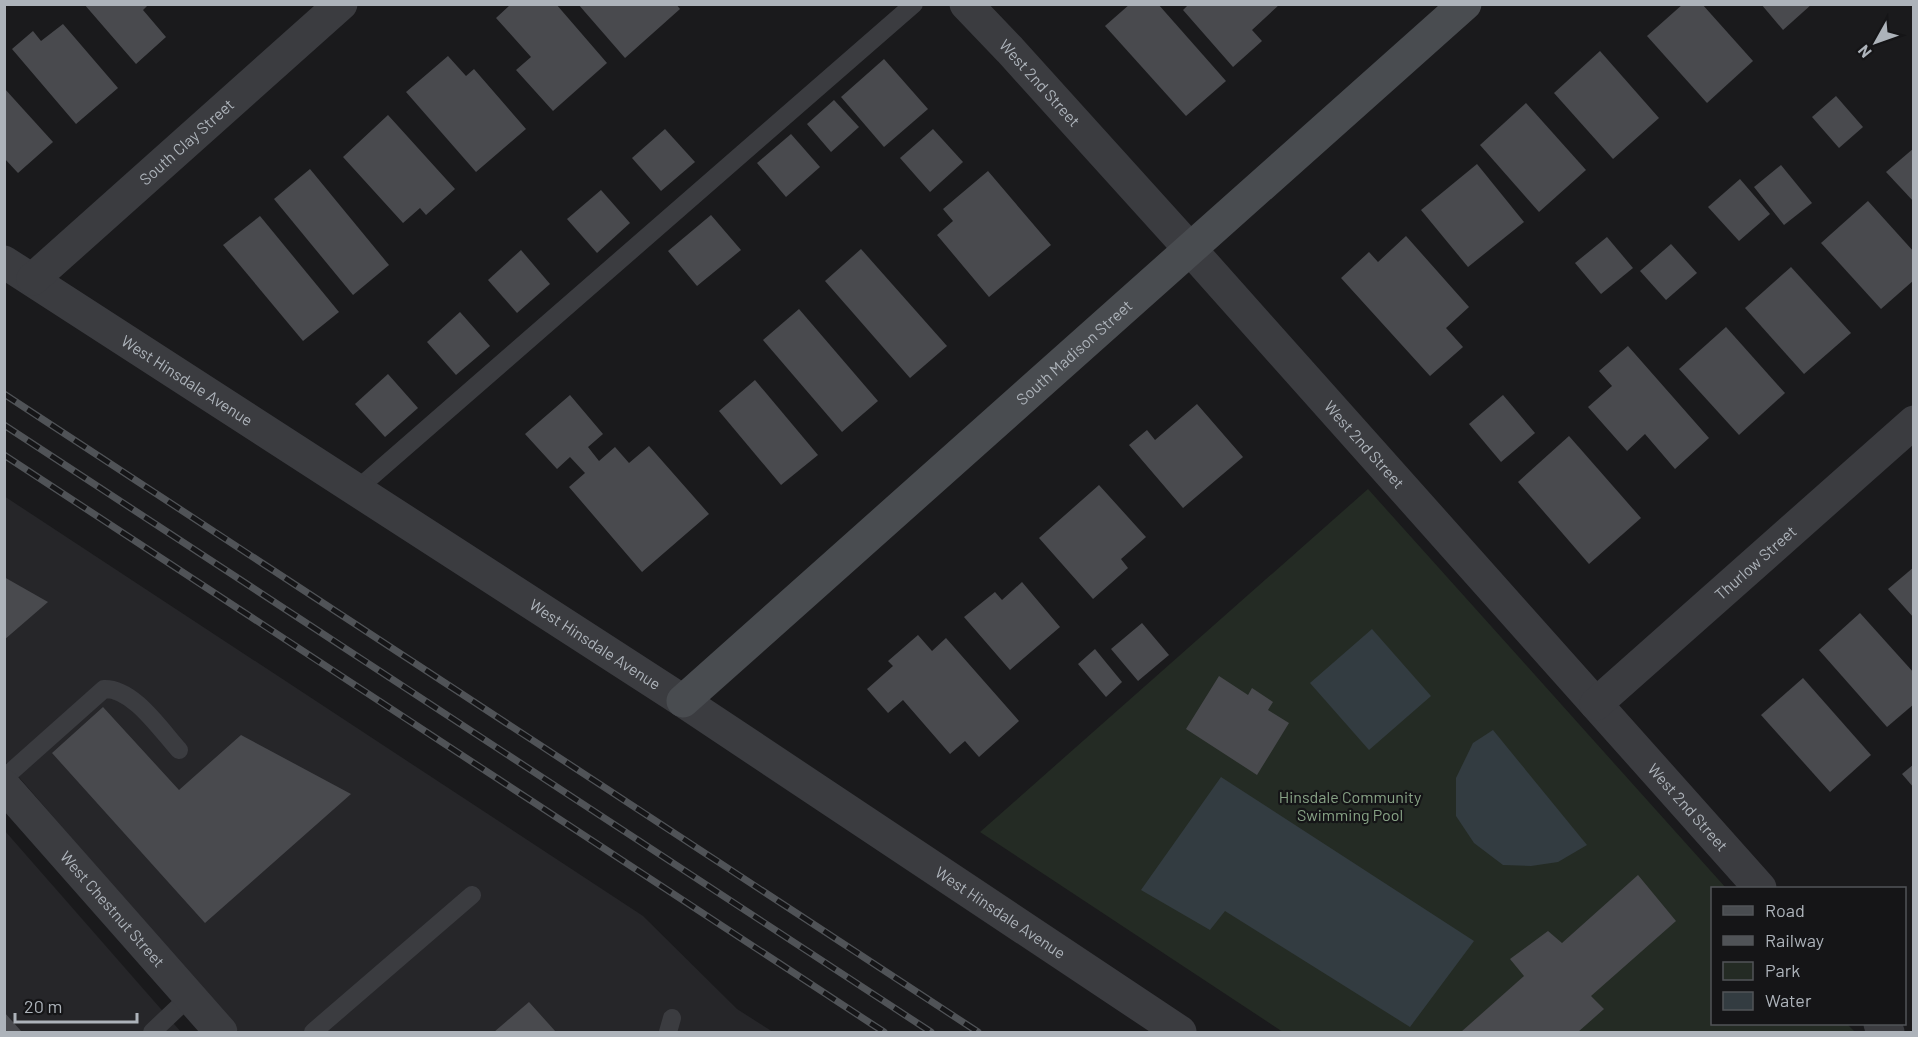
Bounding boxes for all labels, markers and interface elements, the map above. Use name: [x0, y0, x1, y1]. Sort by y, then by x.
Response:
north arrow: [1846, 12, 1906, 72]
street label: West 2nd Street: [996, 35, 1084, 130]
text: N: [1853, 42, 1875, 62]
street label: South Clay Street: [135, 94, 237, 189]
street label: South Madison Street: [1012, 295, 1136, 409]
street label: West Hinsdale Avenue: [118, 331, 257, 429]
street label: West 2nd Street: [1321, 396, 1409, 492]
street label: Thurlow Street: [1710, 521, 1800, 603]
street label: West Hinsdale Avenue: [526, 594, 665, 693]
street label: West 2nd Street: [1644, 759, 1732, 855]
park label: Hinsdale Community Swimming Pool: [1279, 787, 1422, 824]
street label: West Chestnut Street: [57, 847, 169, 971]
street label: West Hinsdale Avenue: [932, 862, 1069, 962]
legend: [1711, 887, 1906, 1025]
text: Road: [1765, 899, 1805, 921]
text: Railway: [1765, 929, 1824, 951]
text: Park: [1765, 959, 1800, 981]
scale bar: [15, 986, 136, 1024]
text: Water: [1765, 989, 1812, 1011]
text: 20 m: [24, 995, 62, 1017]

